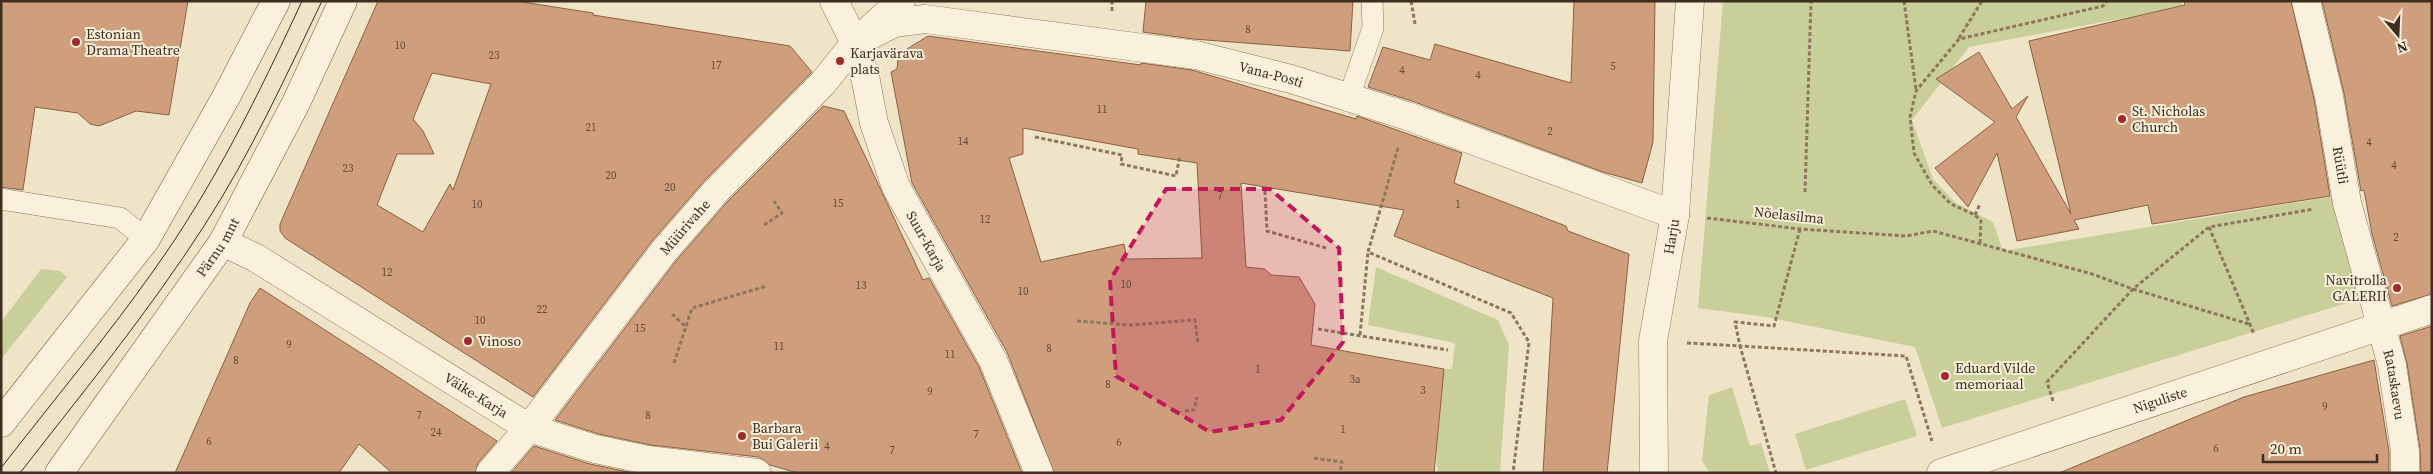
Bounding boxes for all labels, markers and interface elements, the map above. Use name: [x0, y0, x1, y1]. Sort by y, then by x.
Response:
north arrow: [2373, 10, 2423, 60]
house number: 8: [1245, 22, 1251, 37]
place label: Estonian Drama Theatre: [86, 24, 180, 60]
marker: Estonian Drama Theatre: [70, 36, 82, 48]
text: N: [2394, 36, 2410, 58]
house number: 10: [395, 38, 406, 53]
place label: Karjavärava plats: [850, 43, 924, 79]
house number: 23: [489, 48, 500, 63]
marker: Karjavärava plats: [834, 55, 846, 67]
street label: Vana-Posti: [1237, 56, 1306, 92]
house number: 17: [711, 58, 722, 73]
house number: 5: [1610, 59, 1616, 74]
house number: 4: [1399, 63, 1405, 78]
house number: 4: [1475, 68, 1481, 83]
place label: St. Nicholas Church: [2132, 101, 2205, 137]
house number: 11: [1097, 102, 1108, 117]
marker: St. Nicholas Church: [2116, 113, 2128, 125]
house number: 21: [586, 120, 597, 135]
house number: 2: [1547, 124, 1553, 139]
house number: 14: [958, 134, 969, 149]
house number: 4: [2366, 135, 2372, 150]
street label: Rüütli: [2328, 145, 2354, 186]
house number: 4: [2391, 158, 2397, 173]
house number: 23: [343, 161, 354, 176]
house number: 20: [606, 168, 617, 183]
house number: 20: [665, 180, 676, 195]
house number: 7: [1217, 188, 1223, 203]
street label: Müürivahe: [655, 195, 715, 259]
house number: 15: [833, 196, 844, 211]
house number: 10: [472, 197, 483, 212]
house number: 1: [1455, 197, 1461, 212]
street label: Nõelasilma: [1753, 201, 1826, 229]
street label: Suur-Karja: [901, 207, 952, 276]
house number: 12: [980, 212, 991, 227]
street label: Pärnu mnt: [191, 214, 244, 281]
street label: Harju: [1658, 217, 1684, 256]
house number: 2: [2393, 230, 2399, 245]
house number: 12: [382, 265, 393, 280]
place label: Navitrolla GALERII: [2326, 270, 2388, 306]
house number: 10: [1121, 277, 1132, 292]
house number: 13: [856, 278, 867, 293]
marker: Navitrolla GALERII: [2391, 282, 2403, 294]
house number: 10: [1018, 284, 1029, 299]
house number: 22: [537, 302, 548, 317]
house number: 10: [475, 313, 486, 328]
house number: 15: [635, 321, 646, 336]
place label: Vinoso: [478, 331, 521, 351]
marker: Vinoso: [462, 335, 474, 347]
house number: 9: [286, 337, 292, 352]
house number: 11: [774, 339, 785, 354]
house number: 8: [1046, 341, 1052, 356]
house number: 11: [945, 347, 956, 362]
street label: Rataskaevu: [2378, 347, 2410, 421]
house number: 8: [233, 353, 239, 368]
place label: Eduard Vilde memoriaal: [1955, 358, 2035, 394]
house number: 1: [1255, 362, 1261, 377]
street label: Väike-Karja: [440, 368, 513, 423]
marker: Eduard Vilde memoriaal: [1939, 370, 1951, 382]
house number: 3a: [1349, 372, 1361, 387]
house number: 8: [1105, 377, 1111, 392]
street label: Niguliste: [2130, 381, 2190, 418]
house number: 3: [1420, 383, 1426, 398]
house number: 9: [927, 384, 933, 399]
house number: 9: [2322, 399, 2328, 414]
house number: 7: [416, 408, 422, 423]
house number: 8: [645, 408, 651, 423]
place label: Barbara Bui Galerii: [752, 418, 818, 454]
house number: 1: [1340, 422, 1346, 437]
house number: 24: [431, 425, 442, 440]
house number: 7: [973, 427, 979, 442]
marker: Barbara Bui Galerii: [736, 430, 748, 442]
scale bar: [2263, 432, 2377, 464]
house number: 6: [206, 434, 212, 449]
house number: 6: [1116, 435, 1122, 450]
text: 20 m: [2270, 438, 2302, 459]
house number: 4: [824, 439, 830, 454]
house number: 6: [2213, 441, 2219, 456]
house number: 7: [889, 443, 895, 458]

